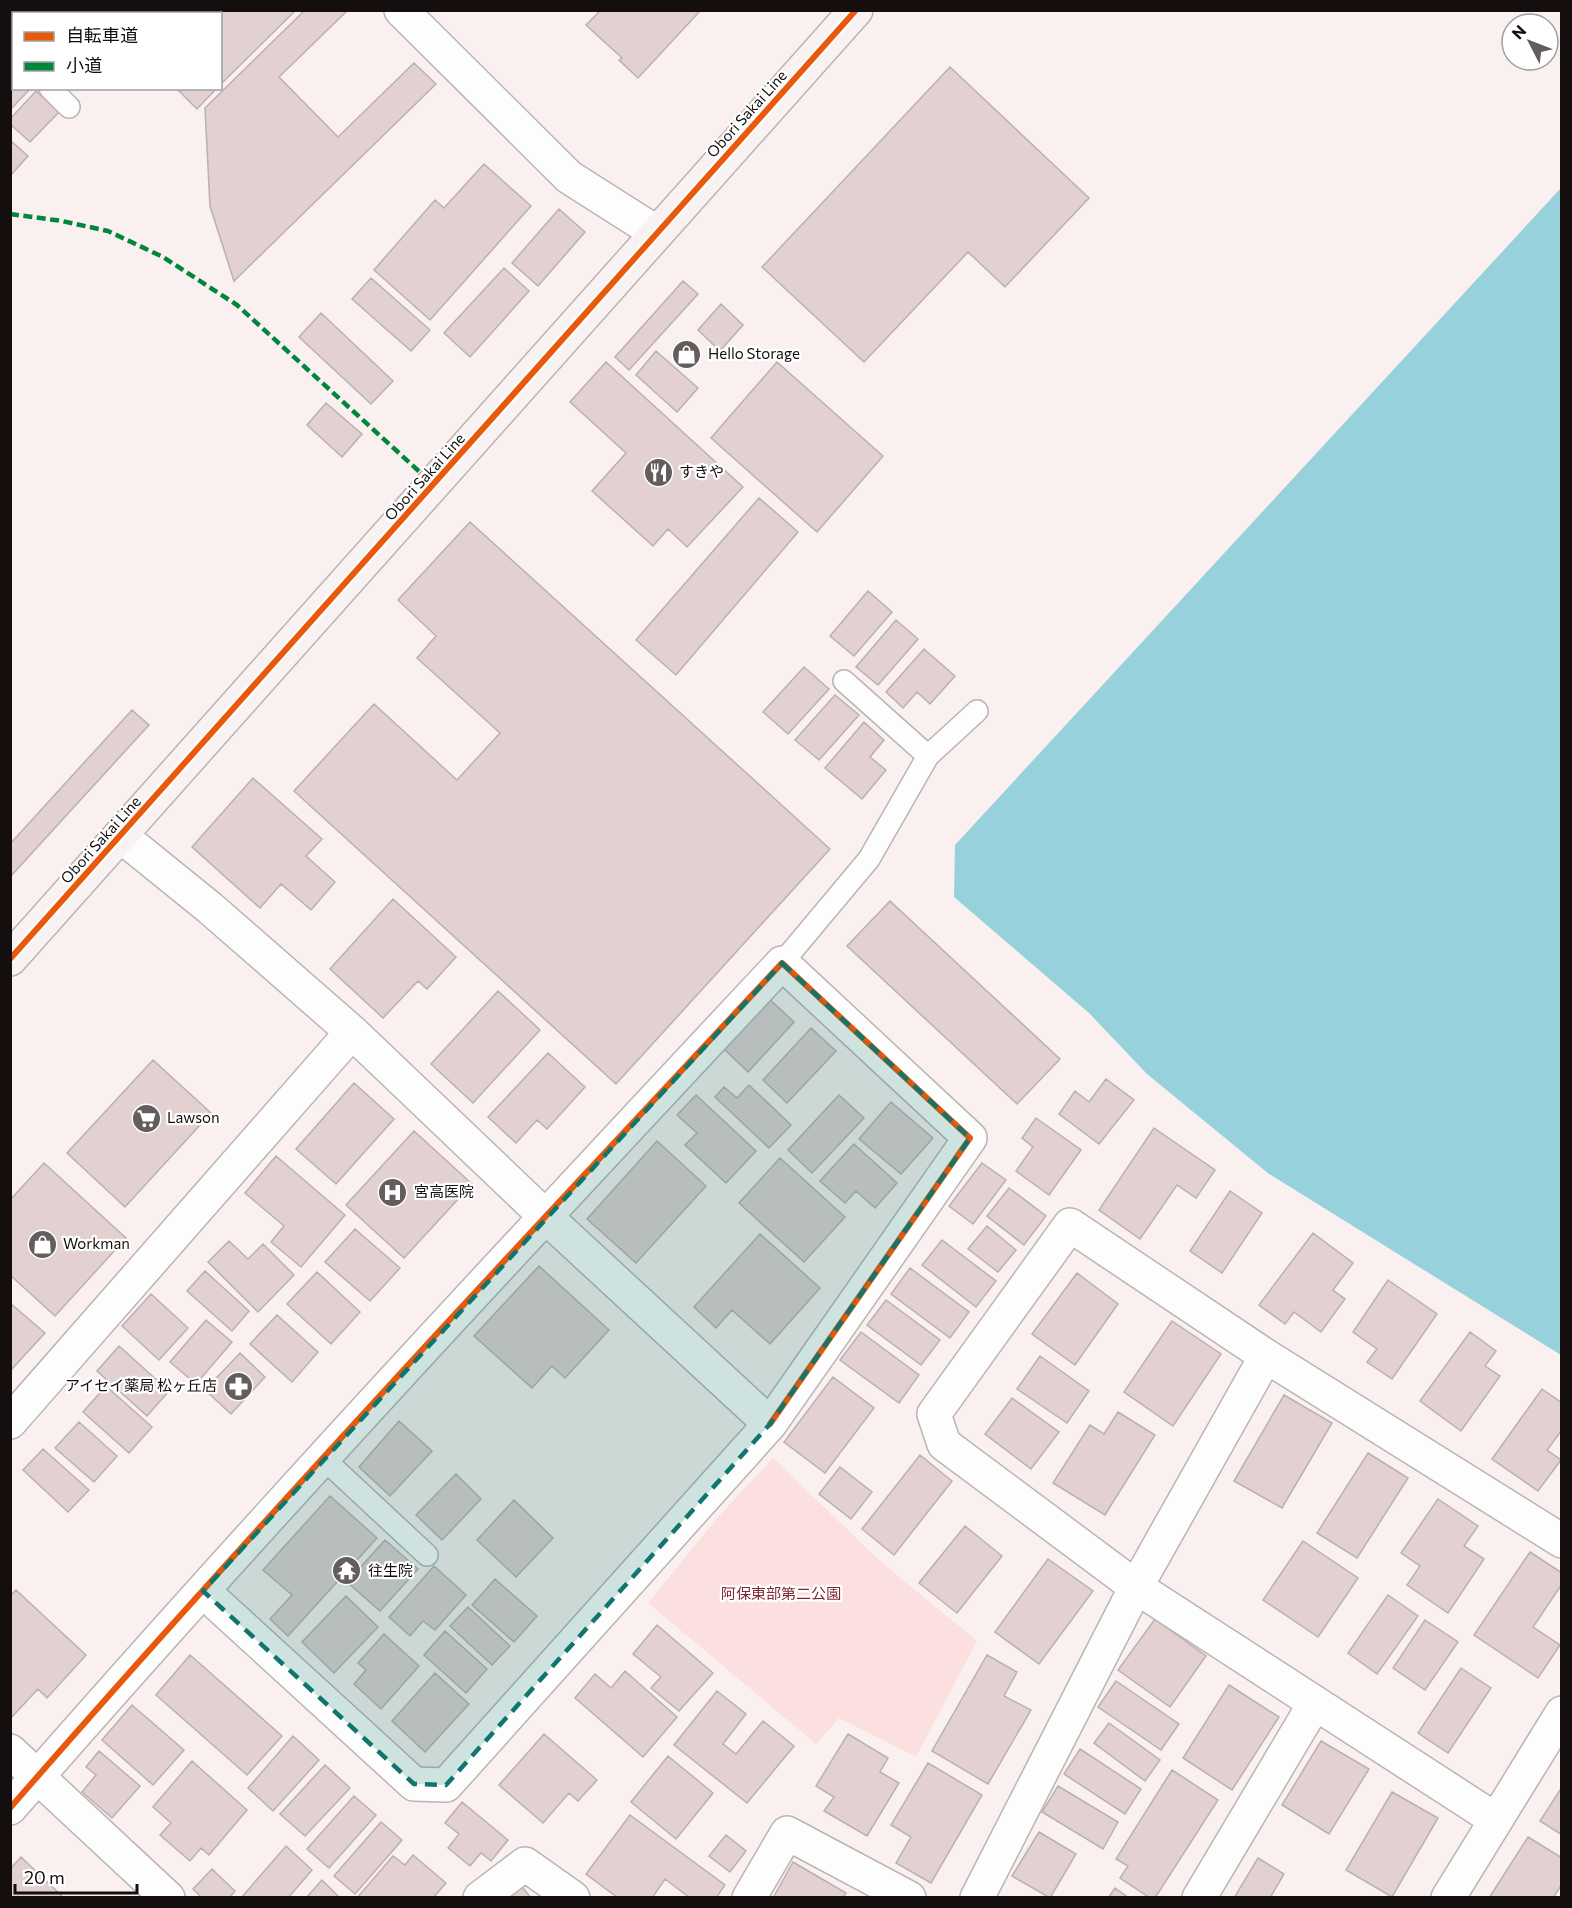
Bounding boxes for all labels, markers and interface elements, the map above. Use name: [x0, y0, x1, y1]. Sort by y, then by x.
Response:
legend: [12, 12, 222, 90]
north arrow: [1500, 12, 1560, 72]
text: N: [1507, 21, 1530, 42]
text: 自転車道: [66, 24, 138, 46]
text: 小道: [66, 54, 102, 76]
street label: Obori Sakai Line: [702, 66, 790, 161]
shop icon: Hello Storage: [671, 338, 703, 370]
place label: Hello Storage: [708, 344, 800, 362]
street label: Obori Sakai Line: [380, 429, 468, 524]
restaurant icon: すきや: [642, 456, 674, 488]
place label: すきや: [679, 462, 724, 480]
street label: Obori Sakai Line: [56, 792, 144, 887]
supermarket icon: Lawson: [130, 1102, 162, 1134]
place label: Lawson: [167, 1108, 220, 1126]
hospital icon: 宮高医院: [377, 1176, 409, 1208]
place label: 宮高医院: [414, 1182, 474, 1200]
shop icon: Workman: [26, 1228, 58, 1260]
place label: Workman: [63, 1234, 130, 1252]
pharmacy icon: アイセイ薬局 松ヶ丘店: [222, 1370, 254, 1402]
place label: アイセイ薬局 松ヶ丘店: [65, 1376, 217, 1394]
temple icon: 往生院: [331, 1555, 363, 1587]
place label: 往生院: [368, 1561, 413, 1579]
park label: 阿保東部第二公園: [721, 1584, 841, 1602]
scale bar: [15, 1857, 136, 1895]
text: 20 m: [24, 1866, 65, 1888]

